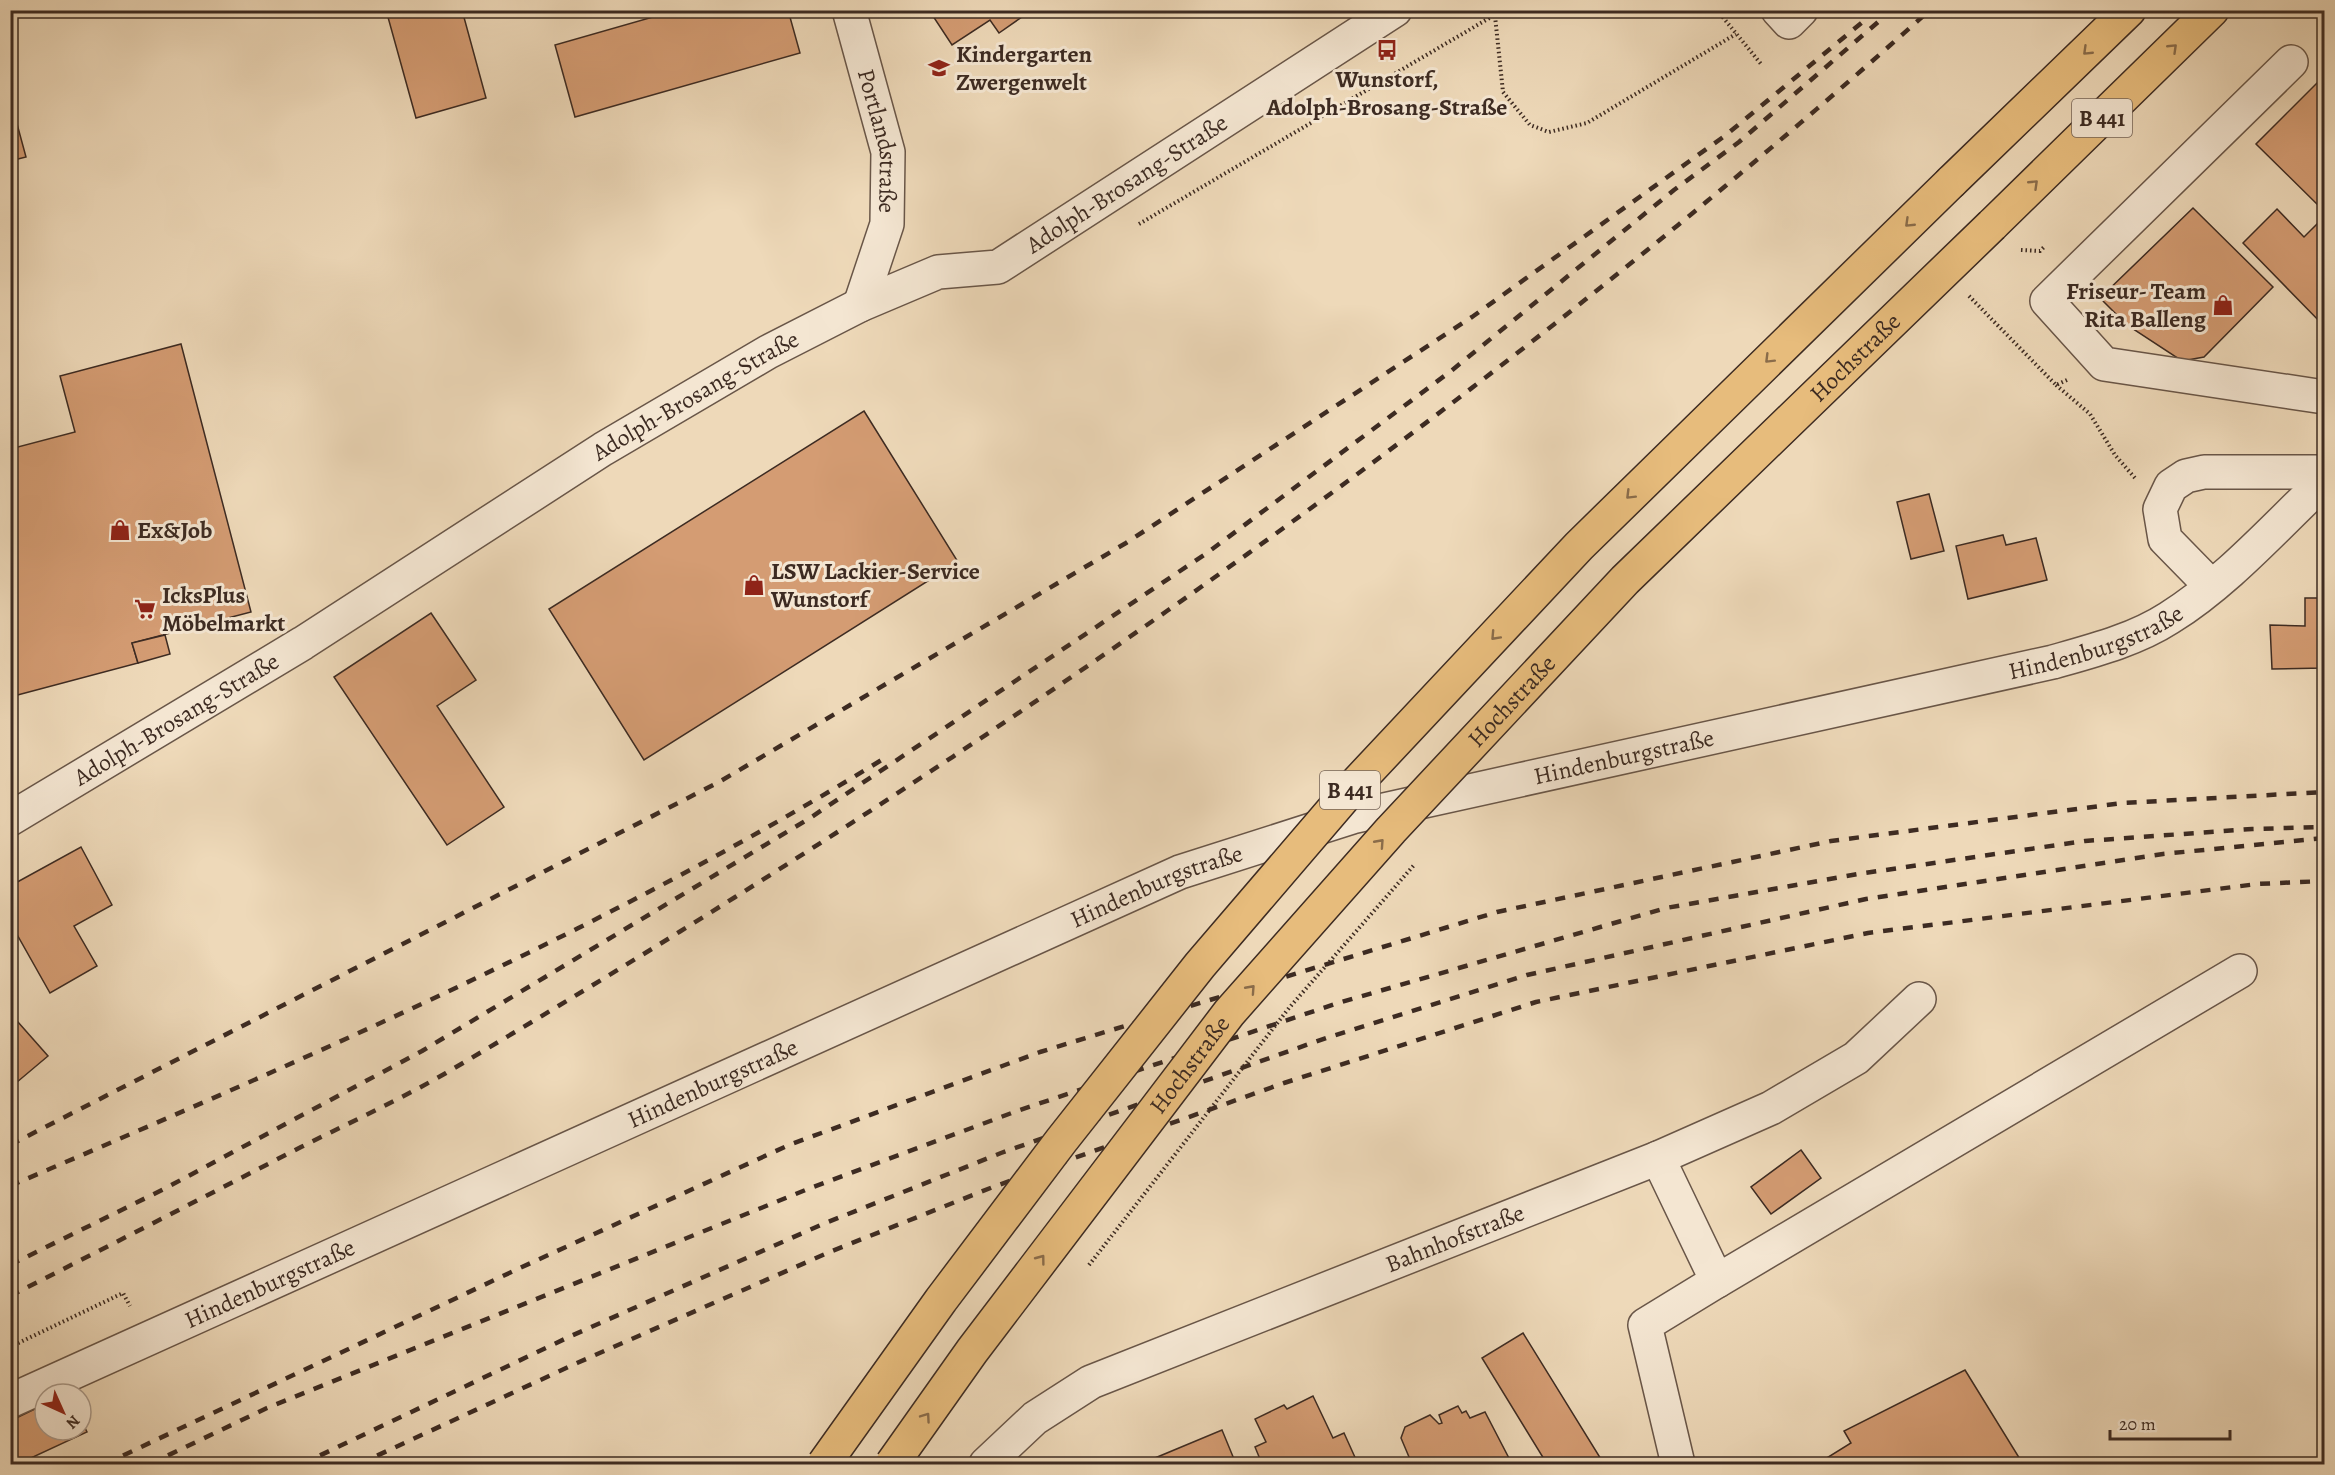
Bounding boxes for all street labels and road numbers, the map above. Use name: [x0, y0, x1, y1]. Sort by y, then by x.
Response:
street label: Portlandstraße: [850, 65, 904, 213]
road number: B 441: [2072, 99, 2132, 137]
street label: Adolph-Brosang-Straße: [1019, 107, 1234, 261]
street label: Hochstraße: [1803, 306, 1908, 409]
street label: Adolph-Brosang-Straße: [585, 323, 804, 468]
street label: Hindenburgstraße: [2005, 597, 2189, 687]
street label: Adolph-Brosang-Straße: [67, 645, 285, 794]
street label: Hochstraße: [1461, 648, 1563, 754]
street label: Hindenburgstraße: [1531, 721, 1717, 792]
road number: B 441: [1320, 771, 1380, 809]
street label: Hindenburgstraße: [1065, 837, 1247, 936]
street label: Hochstraße: [1142, 1009, 1237, 1120]
street label: Hindenburgstraße: [622, 1031, 803, 1136]
street label: Bahnhofstraße: [1381, 1196, 1529, 1280]
street label: Hindenburgstraße: [179, 1231, 360, 1336]

